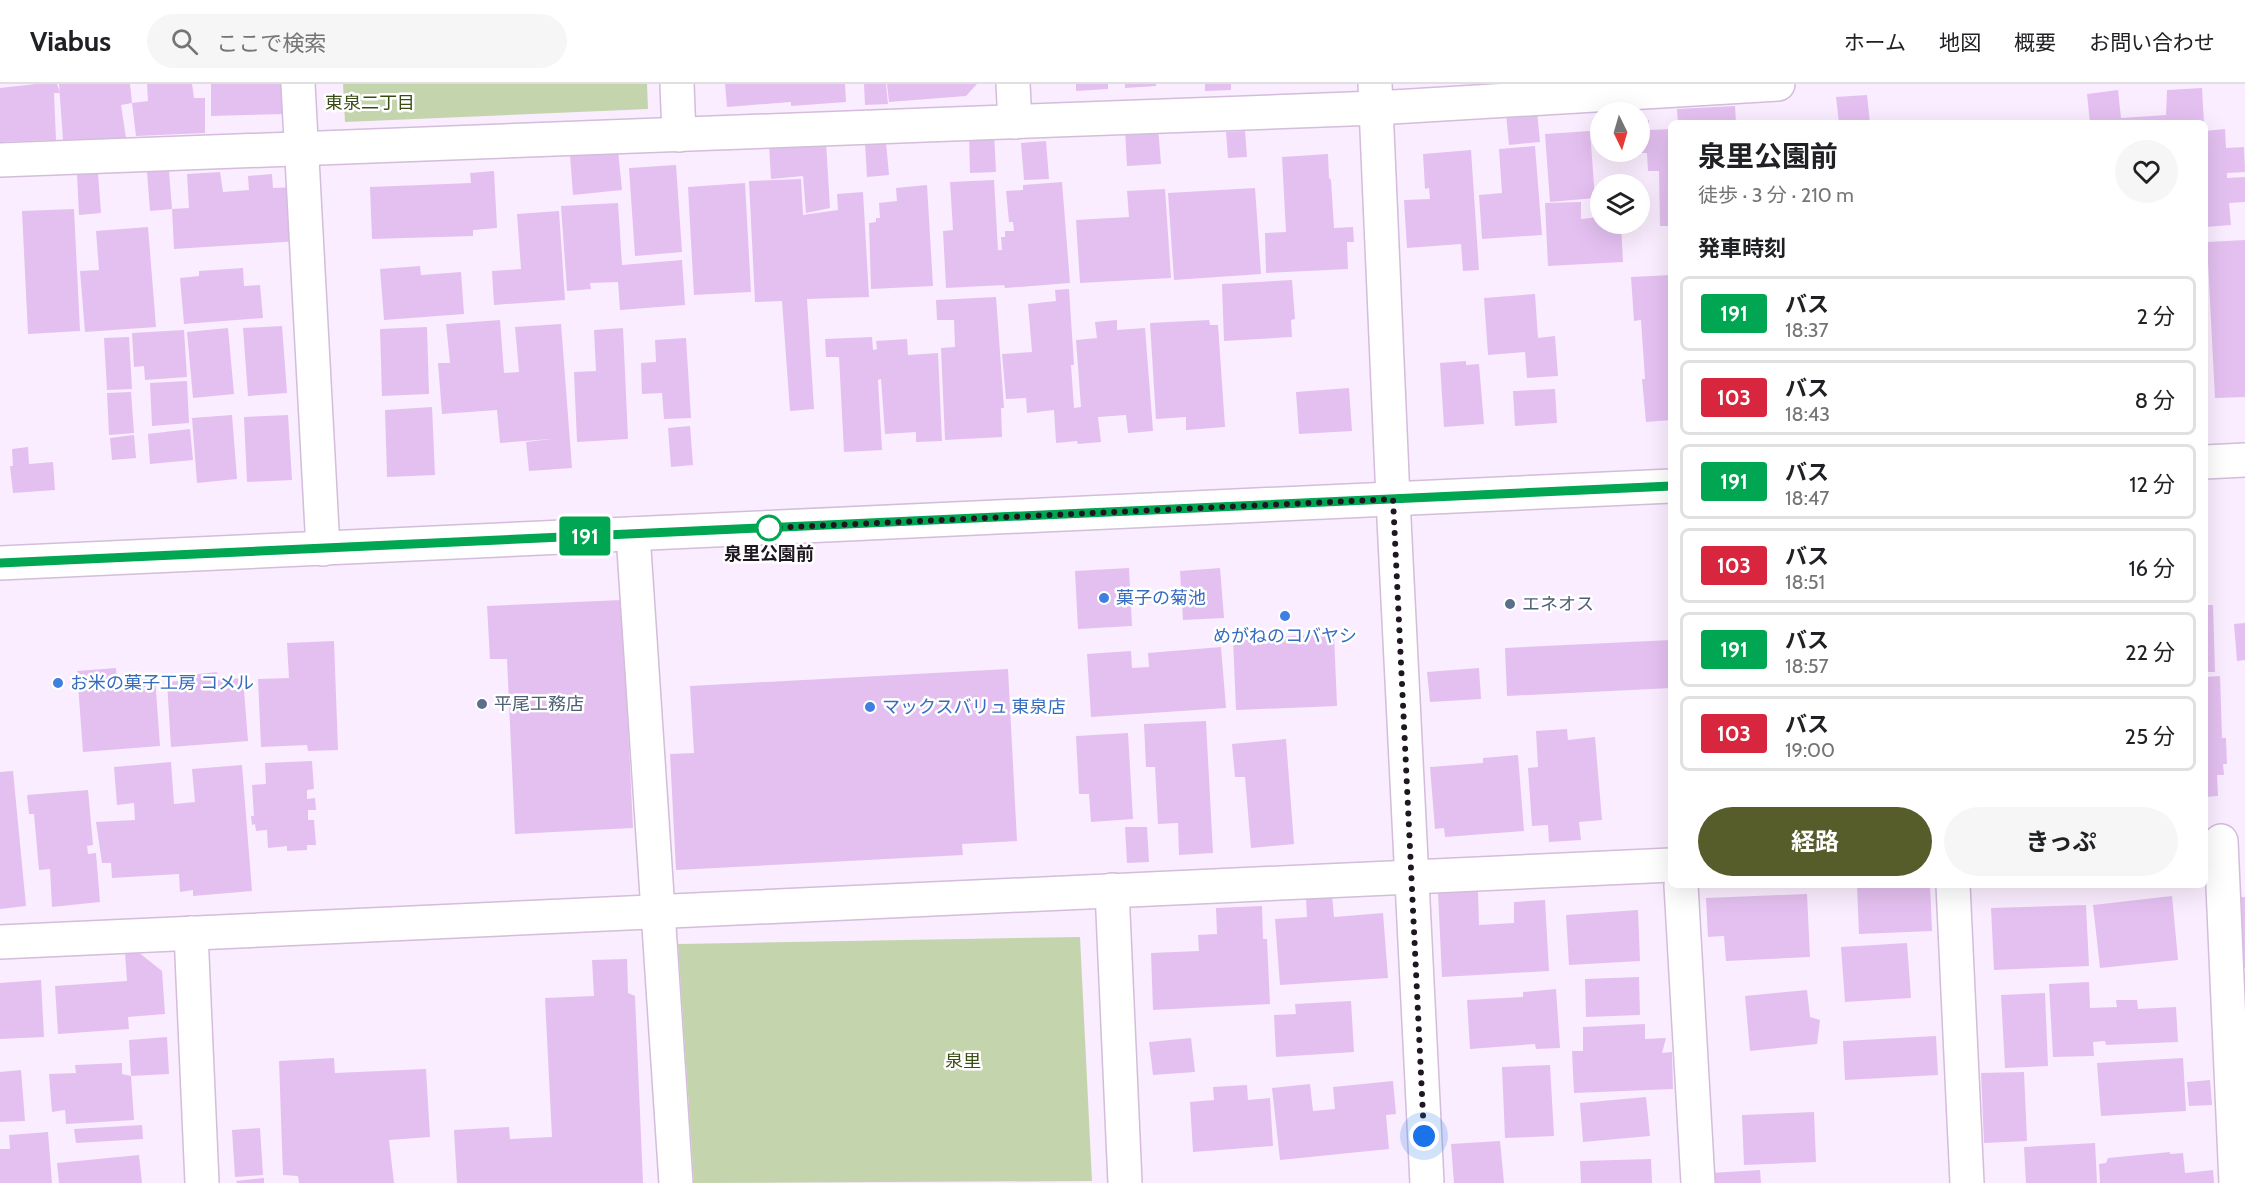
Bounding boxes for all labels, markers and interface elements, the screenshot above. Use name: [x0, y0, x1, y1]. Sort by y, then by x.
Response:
search box: [147, 14, 567, 68]
text: Viabus: [30, 24, 111, 58]
icon: search: [168, 25, 201, 58]
text: ここで検索: [216, 30, 326, 57]
text: ホーム: [1844, 30, 1906, 55]
text: 地図: [1939, 30, 1981, 55]
text: 概要: [2014, 30, 2056, 55]
text: お問い合わせ: [2089, 30, 2215, 55]
park label: 東泉二丁目: [325, 92, 415, 114]
north arrow: [1590, 102, 1650, 162]
map controls: [1590, 102, 1650, 234]
text: 泉里公園前: [1698, 139, 1838, 173]
button: heart: [2115, 140, 2178, 203]
button: layers: [1590, 174, 1650, 234]
text: 徒歩 · 3 分 · 210 m: [1698, 183, 1854, 207]
text: 発車時刻: [1698, 235, 1786, 262]
text: バス: [1785, 291, 1829, 318]
text: 191: [1720, 301, 1748, 326]
text: 2 分: [2137, 303, 2175, 330]
text: 18:37: [1785, 318, 1829, 342]
text: バス: [1785, 375, 1829, 402]
text: 103: [1717, 385, 1751, 410]
text: 8 分: [2135, 387, 2175, 414]
text: 18:43: [1785, 402, 1830, 426]
text: バス: [1785, 459, 1829, 486]
text: 191: [1720, 469, 1748, 494]
text: 12 分: [2129, 471, 2175, 498]
text: 18:47: [1785, 486, 1829, 510]
marker: 泉里公園前: [756, 515, 782, 541]
line badge: 191: [550, 516, 620, 556]
text: 191: [571, 524, 599, 549]
place label: 泉里公園前: [724, 543, 814, 565]
text: バス: [1785, 543, 1829, 570]
text: 103: [1717, 553, 1751, 578]
text: 16 分: [2128, 555, 2175, 582]
text: 18:51: [1785, 570, 1825, 594]
place label: 菓子の菊池: [1116, 587, 1206, 609]
marker: 菓子の菊池: [1097, 591, 1111, 605]
place label: エネオス: [1522, 593, 1594, 615]
marker: エネオス: [1503, 597, 1517, 611]
marker: めがねのコバヤシ: [1278, 609, 1292, 623]
place label: めがねのコバヤシ: [1213, 625, 1357, 647]
text: バス: [1785, 627, 1829, 654]
text: 191: [1720, 637, 1748, 662]
text: 22 分: [2125, 639, 2175, 666]
text: 18:57: [1785, 654, 1829, 678]
place label: お米の菓子工房 コメル: [70, 672, 254, 694]
marker: お米の菓子工房 コメル: [51, 676, 65, 690]
place label: 平尾工務店: [494, 693, 584, 715]
place label: マックスバリュ 東泉店: [882, 696, 1066, 718]
marker: 平尾工務店: [475, 697, 489, 711]
marker: マックスバリュ 東泉店: [863, 700, 877, 714]
text: バス: [1785, 711, 1829, 738]
text: 103: [1717, 721, 1751, 746]
text: 25 分: [2125, 723, 2175, 750]
text: 19:00: [1785, 738, 1835, 762]
button: 経路: [1698, 807, 1932, 876]
button: きっぷ: [1944, 807, 2178, 876]
park label: 泉里: [945, 1050, 981, 1072]
your location: [1409, 1121, 1439, 1151]

